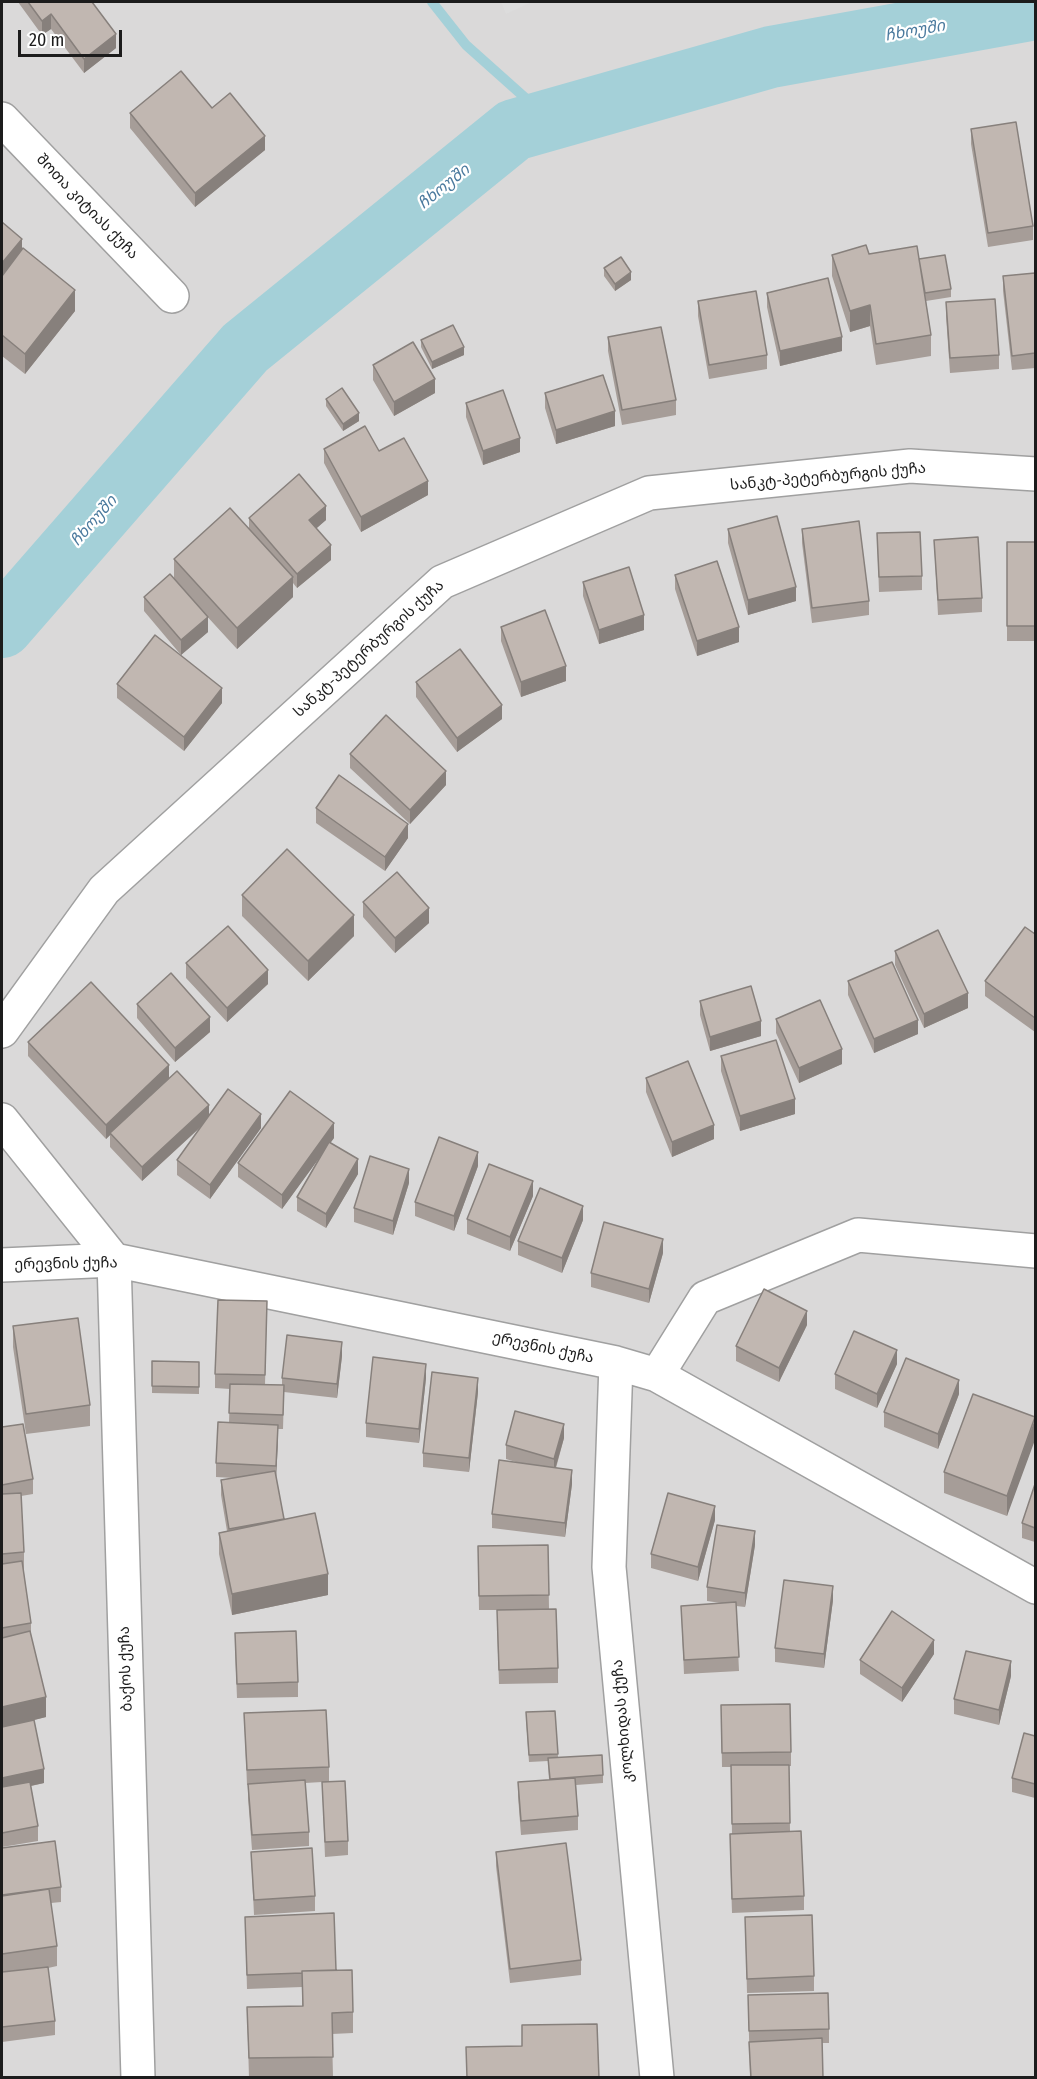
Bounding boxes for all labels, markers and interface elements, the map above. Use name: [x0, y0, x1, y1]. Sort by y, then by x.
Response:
water label: ჩხოუში: [884, 16, 946, 46]
scale bar: [21, 18, 124, 56]
text: 20 m: [29, 29, 64, 51]
street label: შოთა კიტიას ქუჩა: [32, 151, 142, 263]
water label: ჩხოუში: [414, 161, 474, 213]
street label: სანკტ-პეტერბურგის ქუჩა: [729, 459, 927, 495]
water label: ჩხოუში: [67, 492, 121, 550]
street label: სანკტ-პეტერბურგის ქუჩა: [290, 577, 448, 721]
street label: ერევნის ქუჩა: [14, 1254, 118, 1274]
street label: ერევნის ქუჩა: [491, 1328, 595, 1368]
street label: ბაქოს ქუჩა: [116, 1626, 136, 1712]
street label: კოლხიდას ქუჩა: [609, 1659, 637, 1783]

